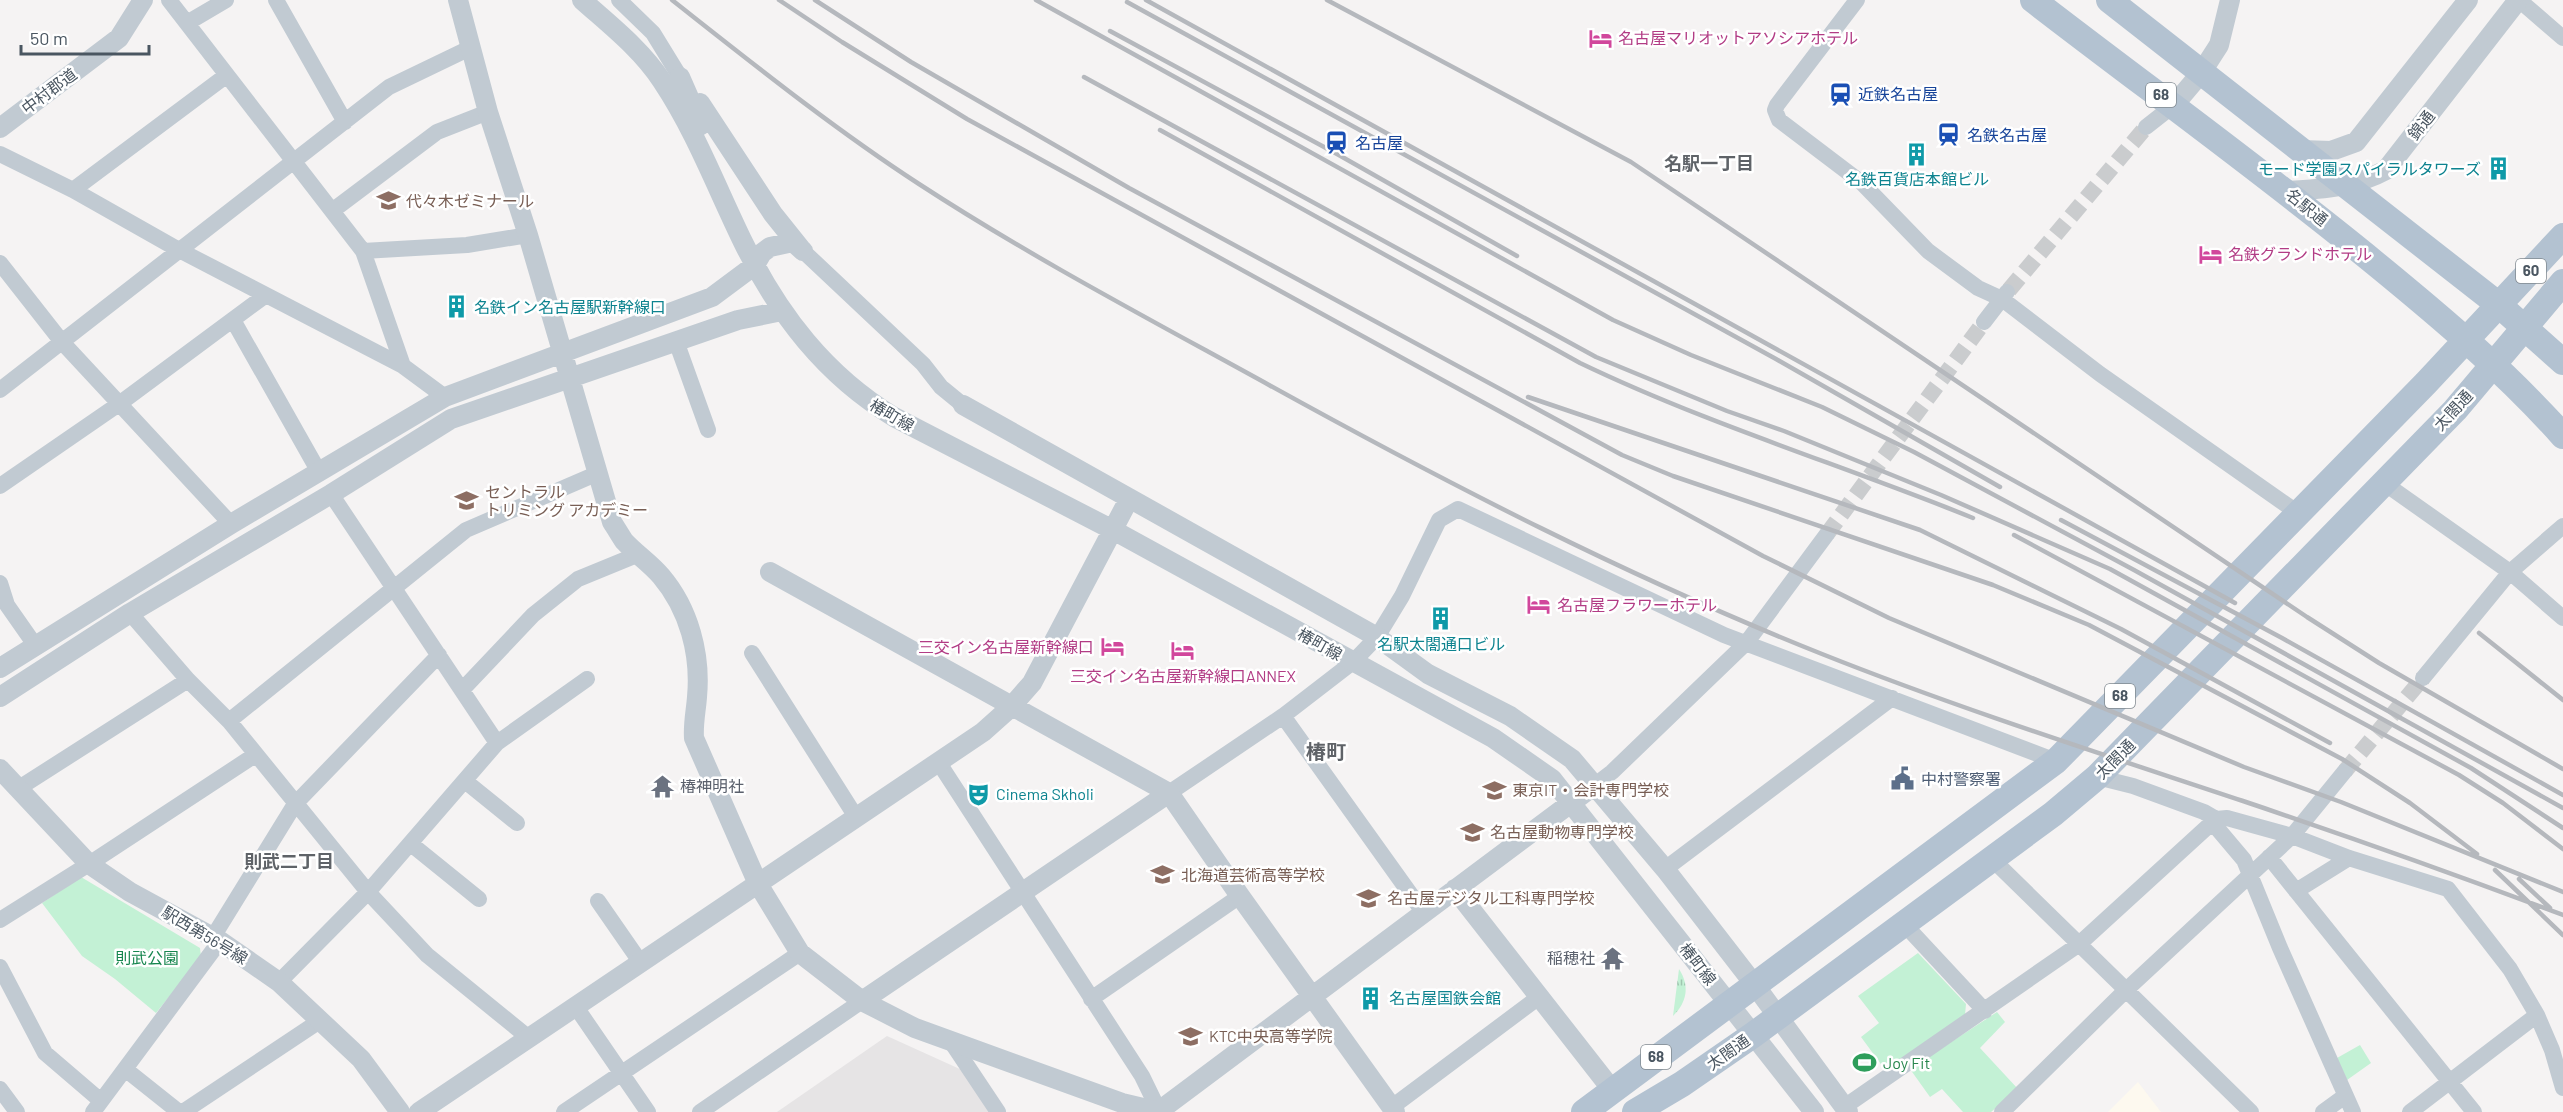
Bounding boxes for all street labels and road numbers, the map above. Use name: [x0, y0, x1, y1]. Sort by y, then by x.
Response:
street label: 中村郡道: [17, 64, 80, 117]
road number: 68: [2146, 83, 2176, 107]
street label: 錦通: [2403, 106, 2438, 143]
street label: 名駅通: [2283, 184, 2332, 229]
road number: 60: [2516, 259, 2546, 283]
street label: 太閤通: [2429, 386, 2476, 434]
street label: 椿町線: [867, 394, 918, 435]
street label: 椿町線: [1295, 624, 1346, 664]
road number: 68: [2105, 684, 2135, 708]
street label: 太閤通: [2091, 735, 2138, 782]
street label: 駅西第56号線: [159, 902, 251, 968]
street label: 椿町線: [1676, 939, 1721, 988]
street label: 太閤通: [1703, 1030, 1753, 1073]
road number: 68: [1641, 1045, 1671, 1069]

